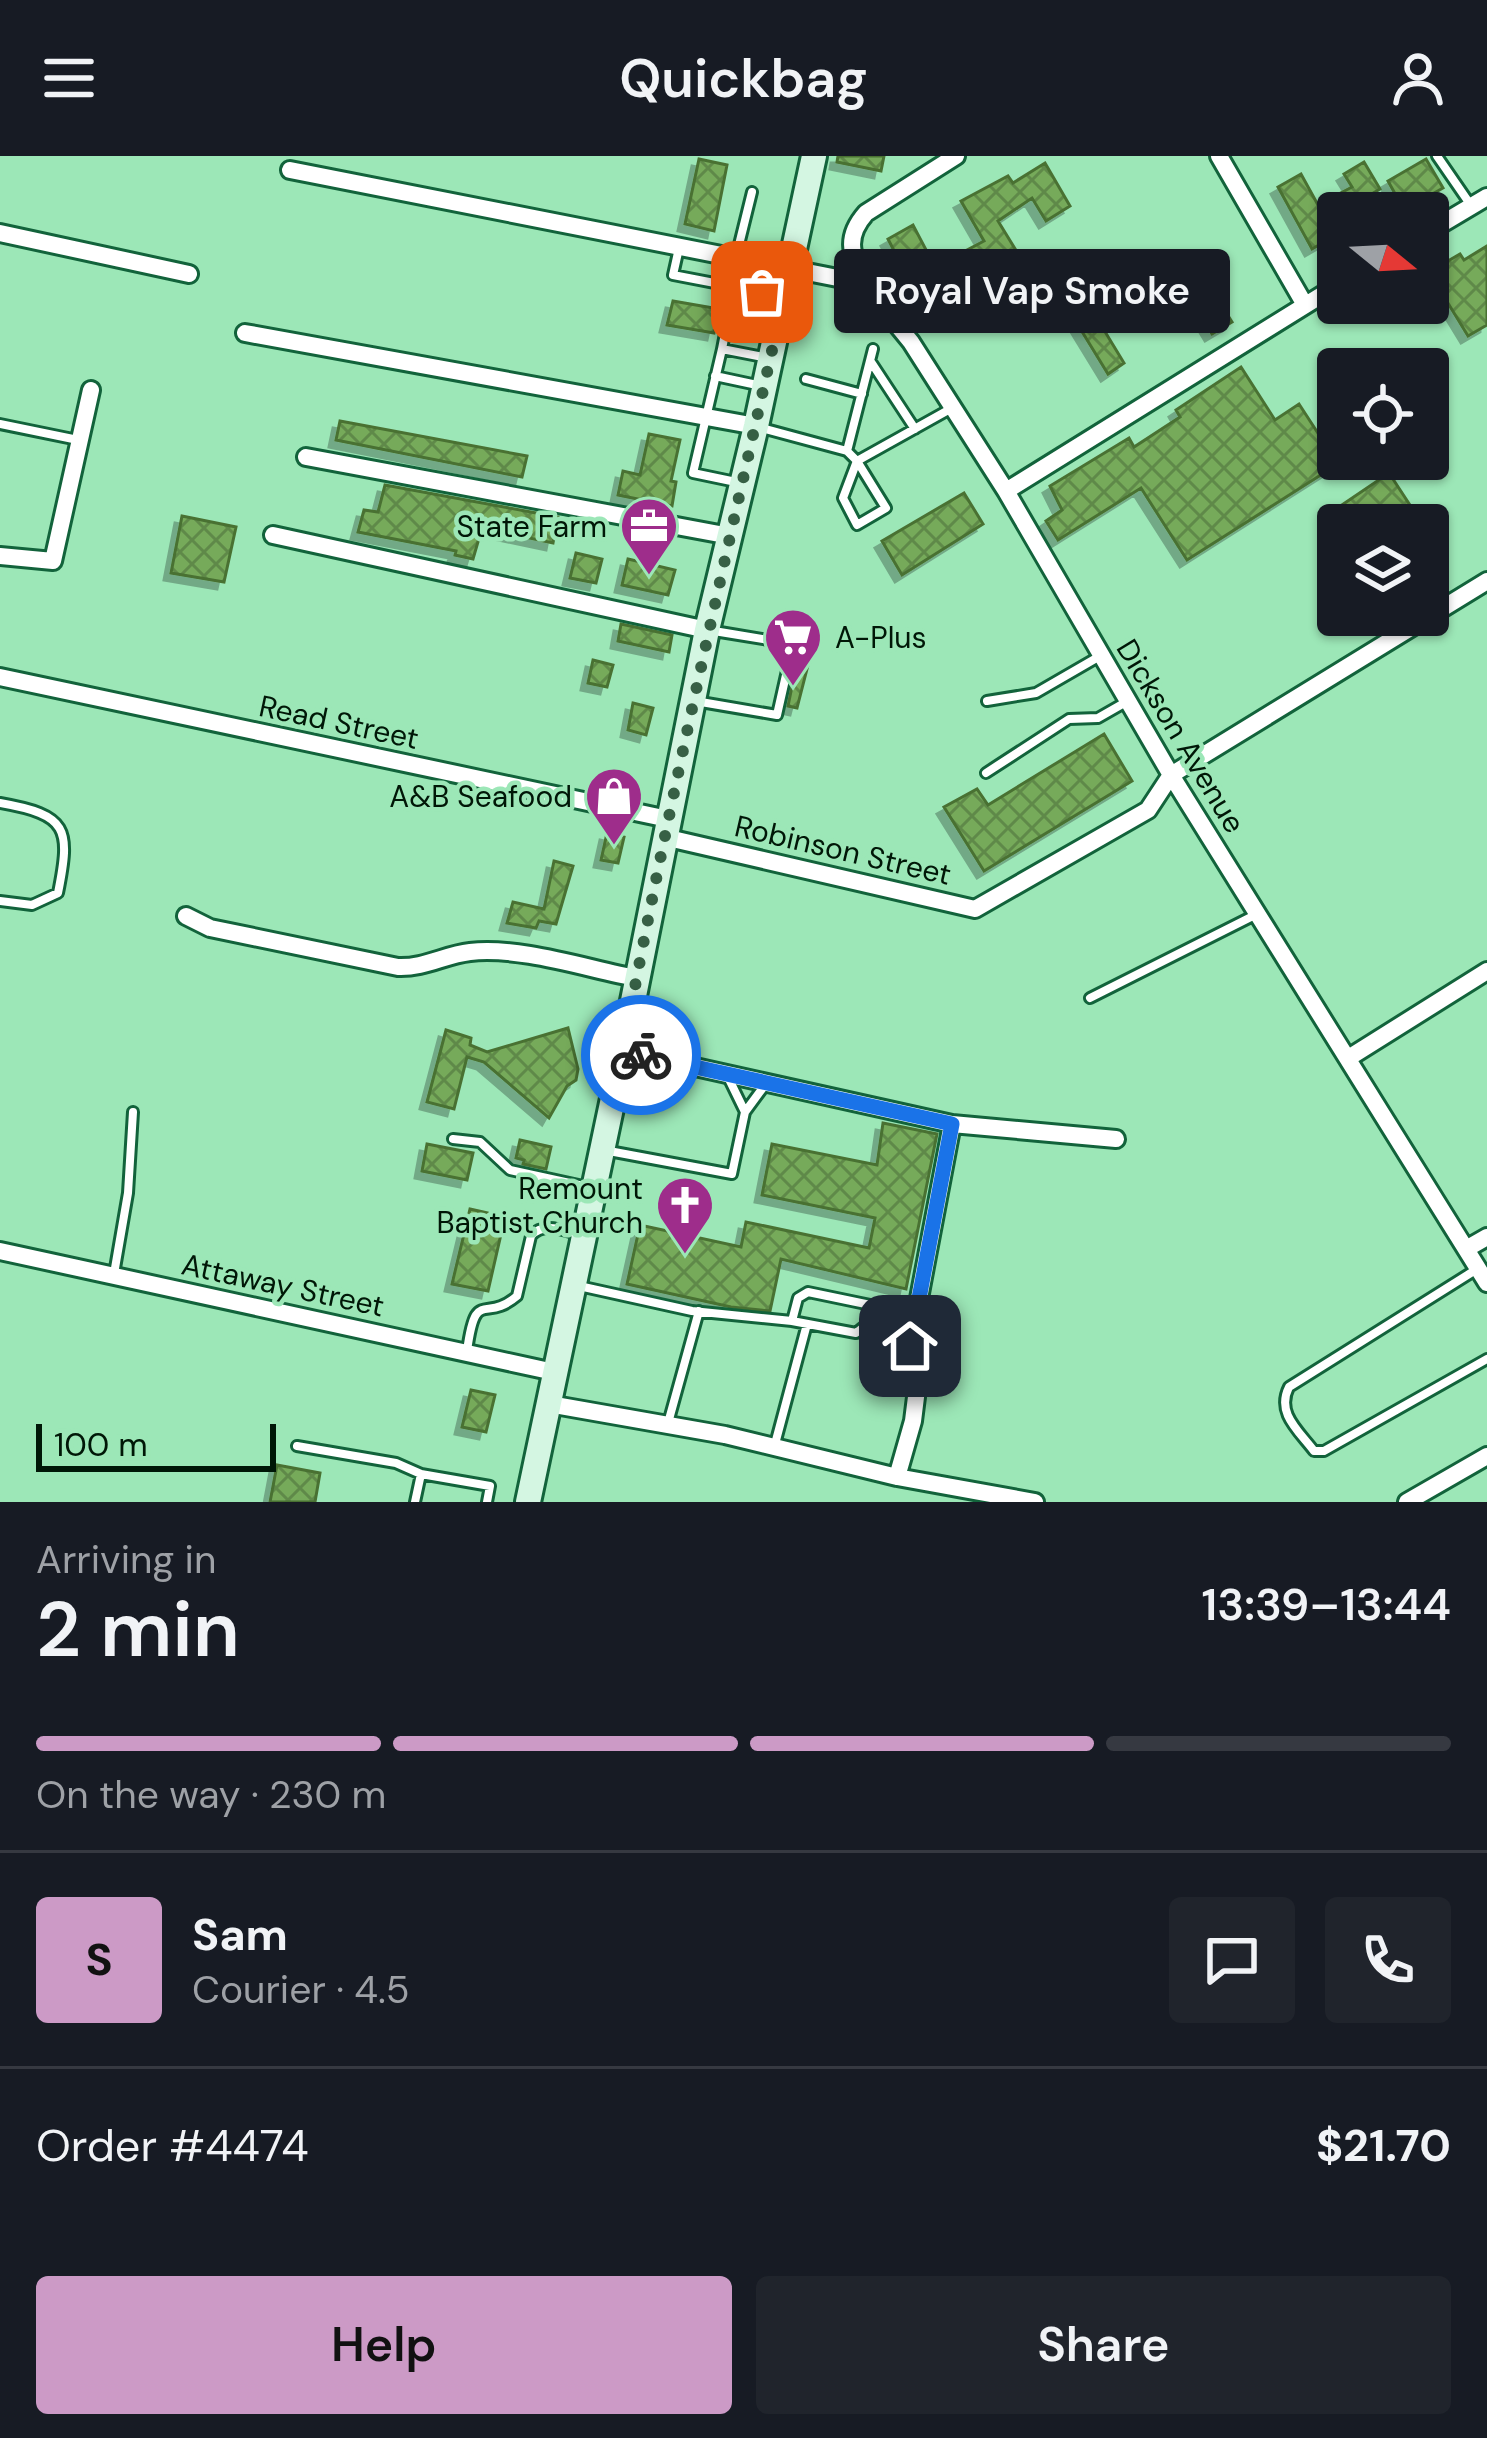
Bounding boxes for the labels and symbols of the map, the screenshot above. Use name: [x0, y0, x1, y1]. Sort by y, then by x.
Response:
north arrow: [1317, 192, 1449, 324]
pin: [711, 241, 813, 343]
callout: Royal Vap Smoke: [834, 250, 1230, 334]
office icon: State Farm: [618, 495, 680, 577]
place label: State Farm: [456, 507, 607, 546]
supermarket icon: A-Plus: [762, 606, 824, 688]
place label: A-Plus: [835, 618, 927, 657]
street label: Dickson Avenue: [1108, 632, 1254, 840]
street label: Read Street: [256, 686, 422, 758]
shop icon: A&B Seafood: [583, 765, 645, 847]
place label: A&B Seafood: [389, 777, 572, 816]
street label: Robinson Street: [731, 806, 955, 894]
courier: [581, 995, 701, 1115]
place label: Remount Baptist Church: [436, 1169, 643, 1242]
church icon: Remount Baptist Church: [654, 1174, 716, 1256]
street label: Attaway Street: [178, 1244, 388, 1326]
pin: [859, 1295, 961, 1397]
scale bar: [36, 1418, 276, 1471]

